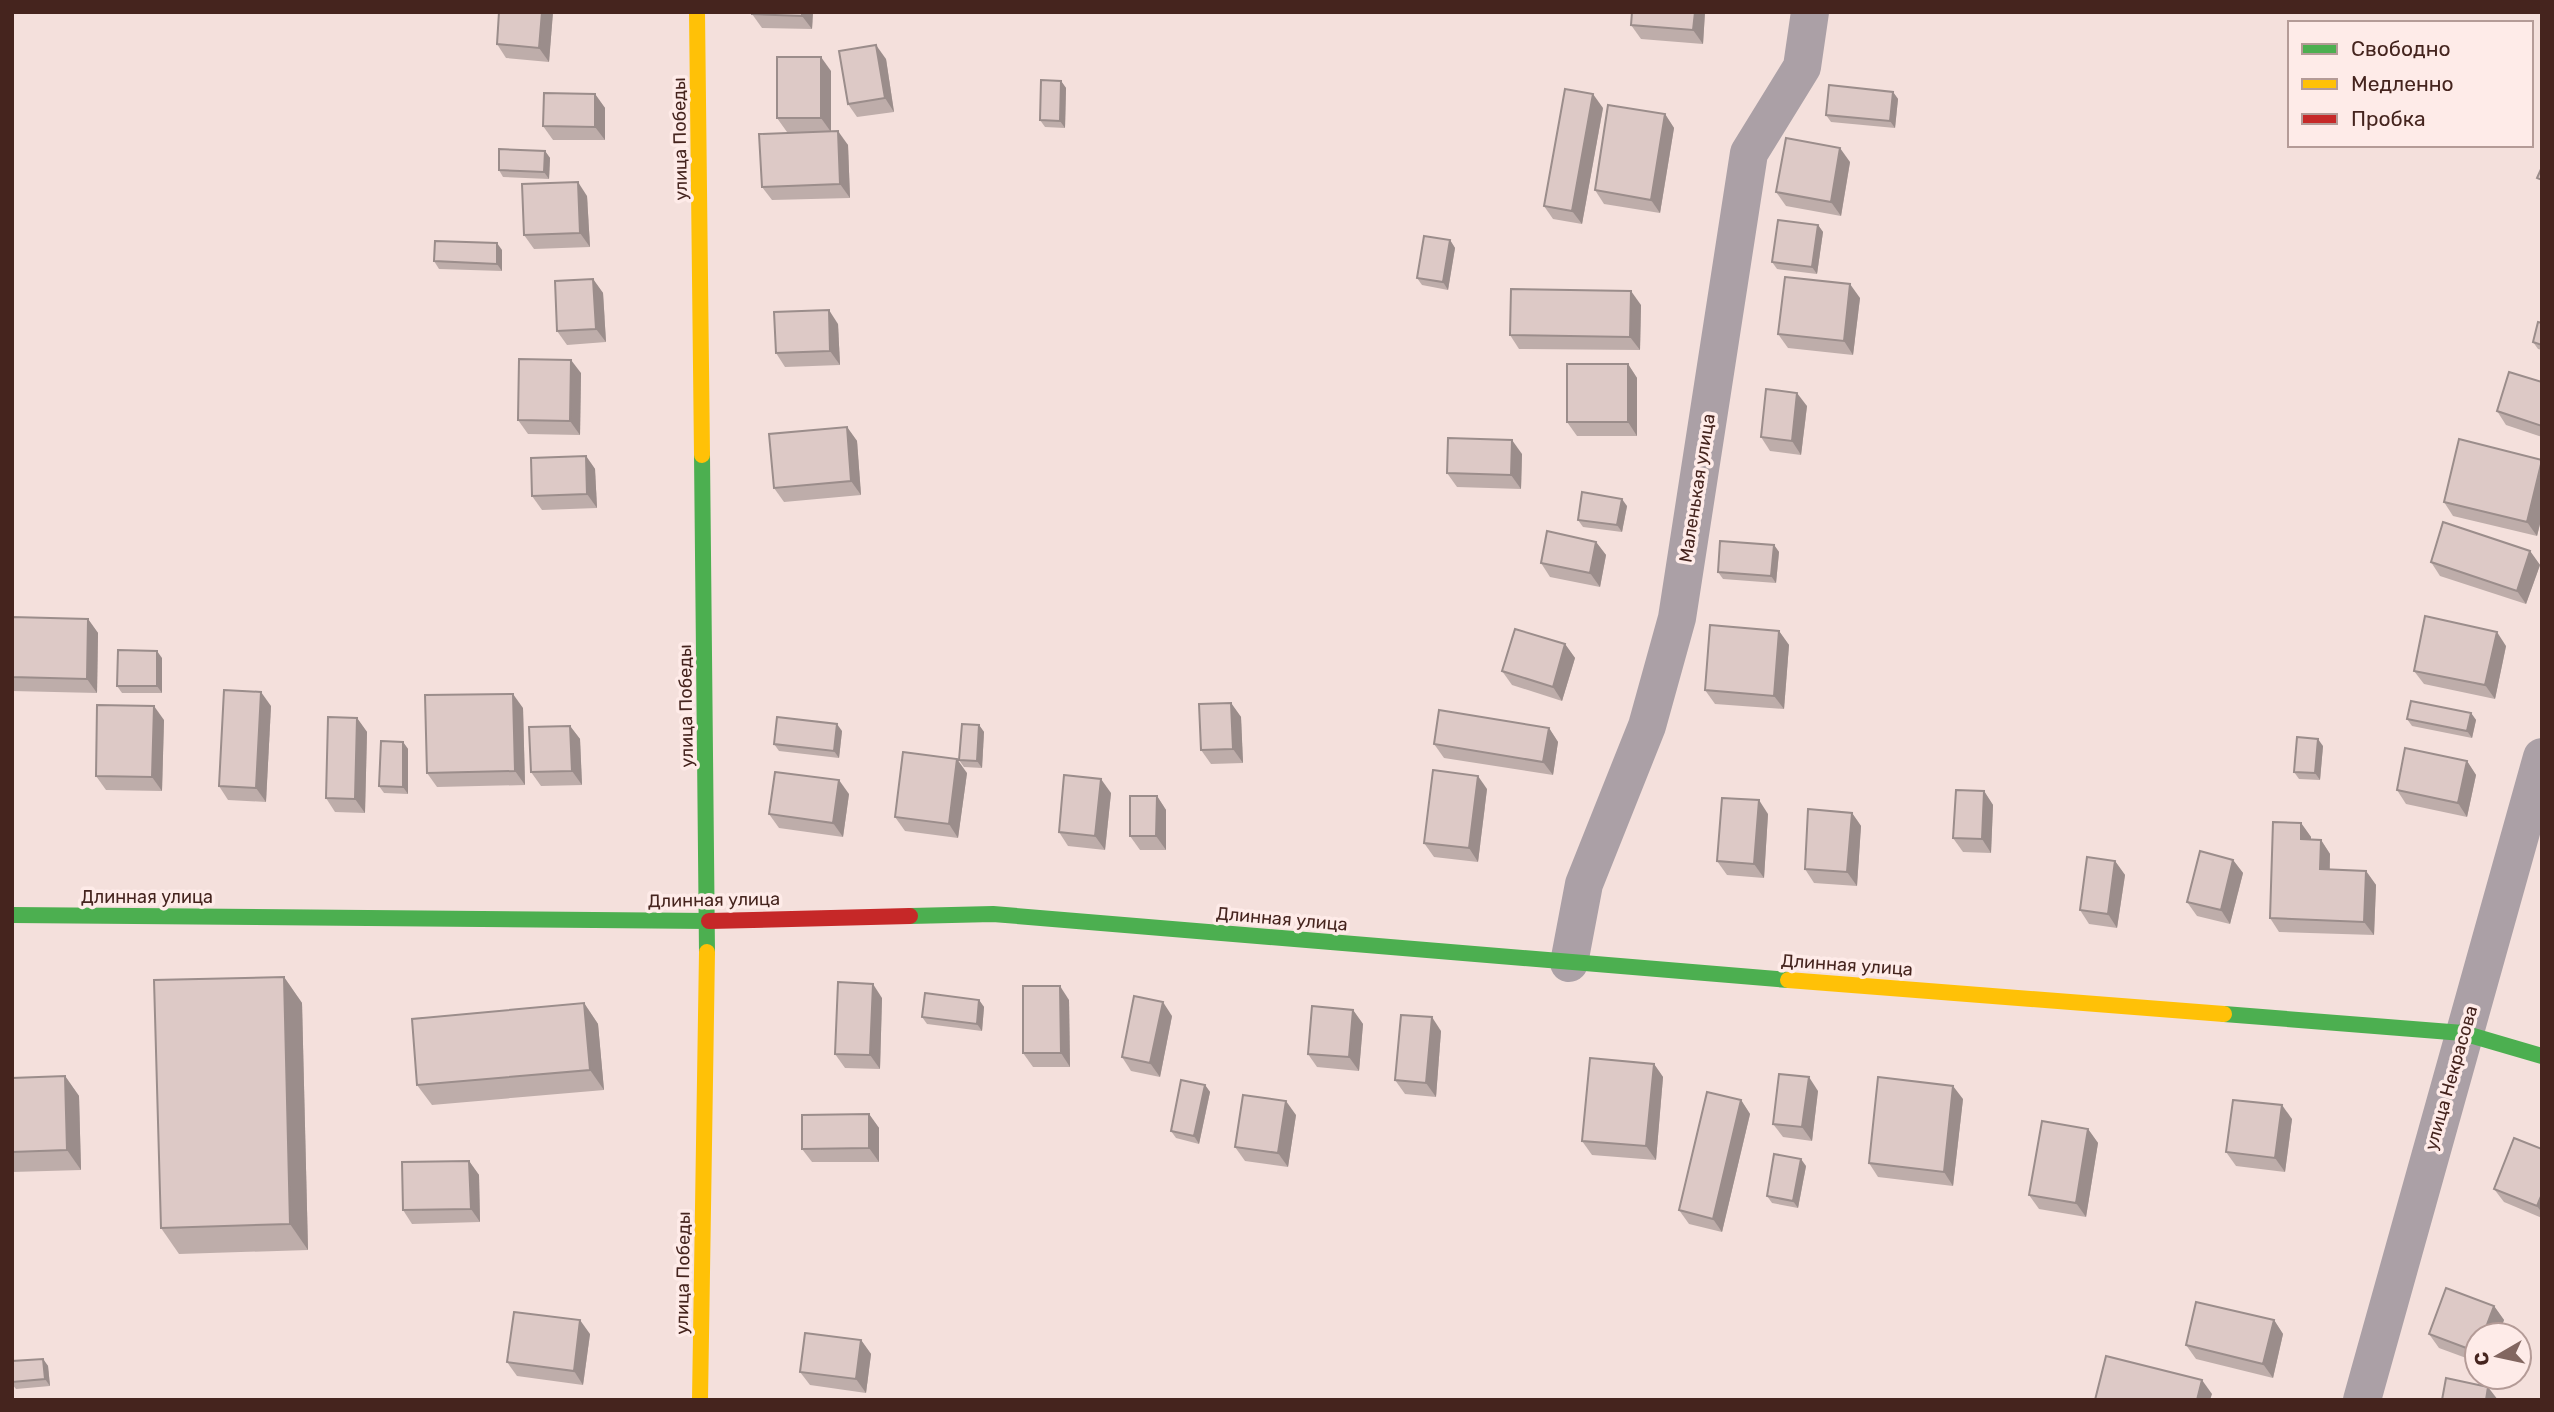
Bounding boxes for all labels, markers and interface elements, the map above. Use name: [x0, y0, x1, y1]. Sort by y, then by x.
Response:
legend: [2288, 21, 2533, 147]
text: Свободно: [2351, 36, 2451, 61]
text: Медленно: [2351, 71, 2454, 96]
street label: улица Победы: [668, 77, 692, 201]
text: Пробка: [2351, 106, 2426, 131]
street label: Маленькая улица: [1674, 412, 1720, 564]
street label: улица Победы: [674, 644, 698, 768]
street label: Длинная улица: [81, 886, 213, 908]
street label: Длинная улица: [648, 888, 780, 912]
street label: Длинная улица: [1215, 902, 1349, 936]
street label: Длинная улица: [1780, 949, 1914, 981]
street label: улица Некрасова: [2420, 1003, 2482, 1153]
street label: улица Победы: [671, 1211, 695, 1335]
north arrow: [2463, 1321, 2533, 1391]
text: С: [2469, 1350, 2494, 1367]

